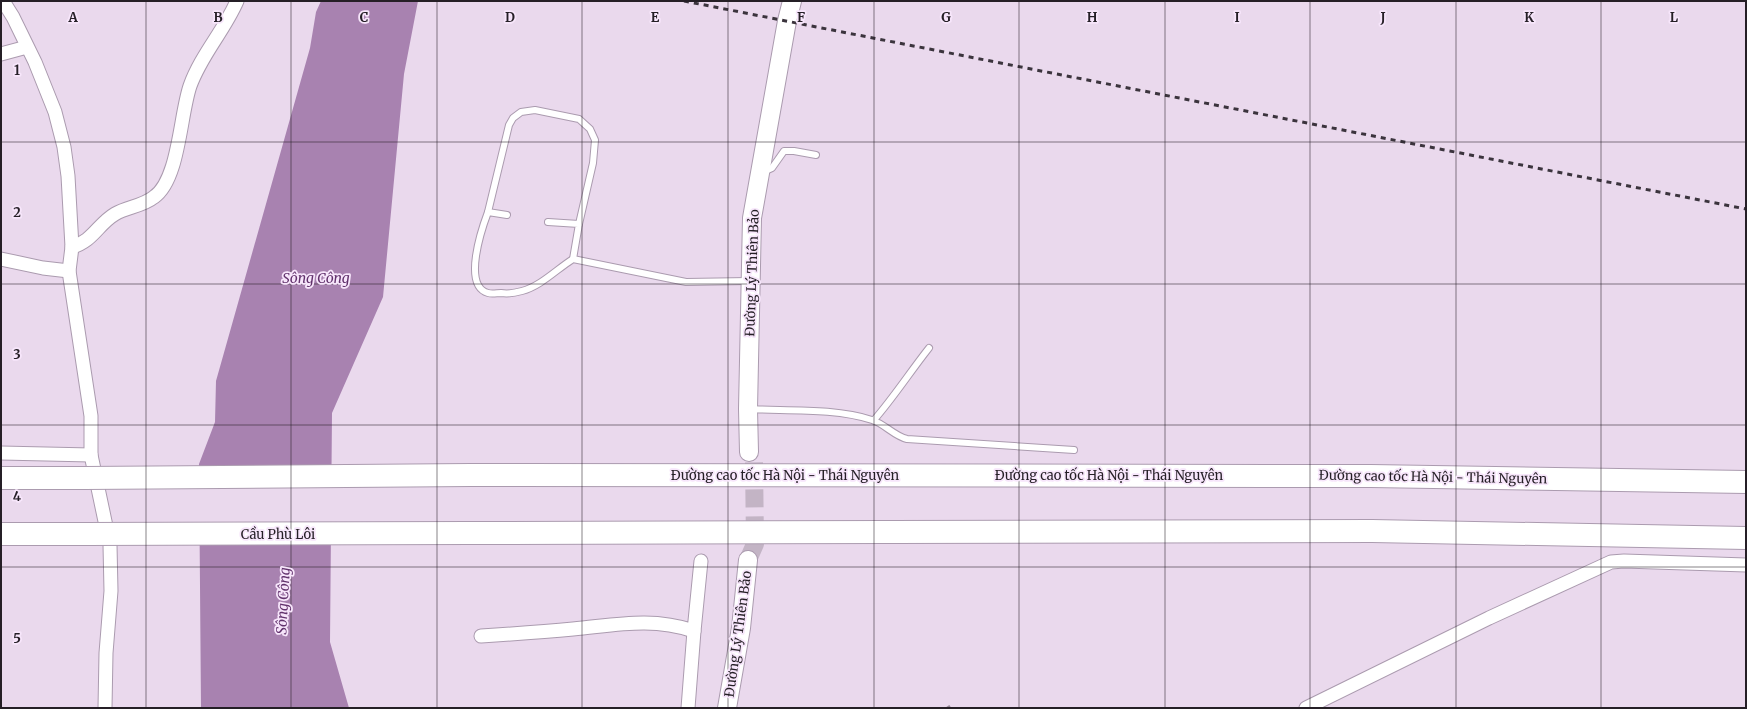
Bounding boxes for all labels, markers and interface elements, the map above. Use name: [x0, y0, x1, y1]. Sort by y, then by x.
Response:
text: A: [67, 9, 78, 26]
text: B: [213, 9, 223, 26]
text: C: [360, 9, 369, 26]
text: D: [505, 9, 515, 26]
text: E: [651, 9, 660, 26]
text: F: [797, 9, 805, 26]
text: G: [941, 9, 951, 26]
text: H: [1087, 9, 1098, 26]
text: I: [1234, 9, 1240, 26]
text: J: [1379, 9, 1386, 26]
text: K: [1524, 9, 1534, 26]
text: L: [1670, 9, 1679, 26]
text: 1: [14, 62, 20, 79]
text: 2: [13, 204, 21, 221]
street label: Đường Lý Thiên Bảo: [741, 209, 763, 337]
water label: Sông Công: [282, 269, 350, 287]
text: 3: [13, 346, 21, 363]
street label: Đường cao tốc Hà Nội - Thái Nguyên: [671, 467, 900, 484]
street label: Đường cao tốc Hà Nội - Thái Nguyên: [995, 467, 1224, 484]
street label: Đường cao tốc Hà Nội - Thái Nguyên: [1319, 467, 1548, 487]
text: 4: [13, 488, 22, 505]
street label: Cầu Phù Lôi: [241, 526, 315, 543]
water label: Sông Công: [272, 567, 294, 635]
street label: Đường Lý Thiên Bảo: [721, 569, 755, 698]
text: 5: [13, 630, 21, 647]

